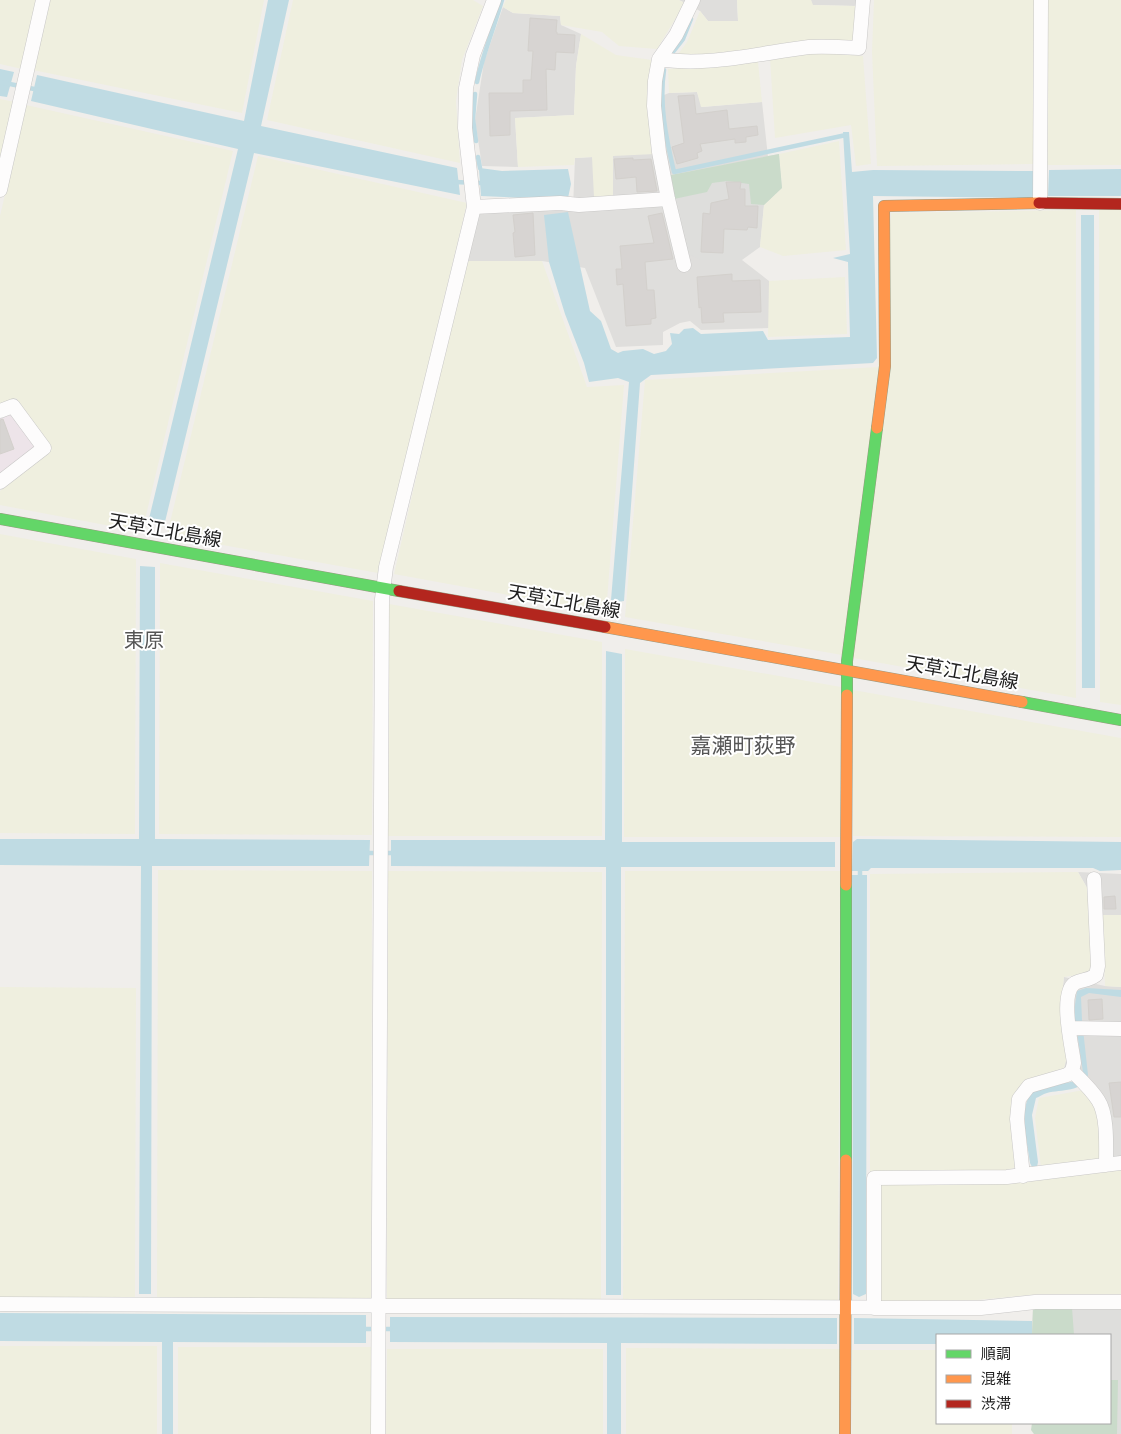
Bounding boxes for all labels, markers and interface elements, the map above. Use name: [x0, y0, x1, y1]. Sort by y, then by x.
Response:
street label: 天草江北島線: [107, 510, 223, 552]
street label: 天草江北島線: [506, 581, 622, 623]
district label: 東原: [124, 629, 164, 652]
street label: 天草江北島線: [904, 652, 1020, 694]
district label: 嘉瀬町荻野: [691, 734, 796, 758]
legend: [936, 1334, 1111, 1424]
text: 順調: [981, 1345, 1011, 1363]
text: 混雑: [981, 1370, 1011, 1388]
text: 渋滞: [981, 1395, 1011, 1413]

